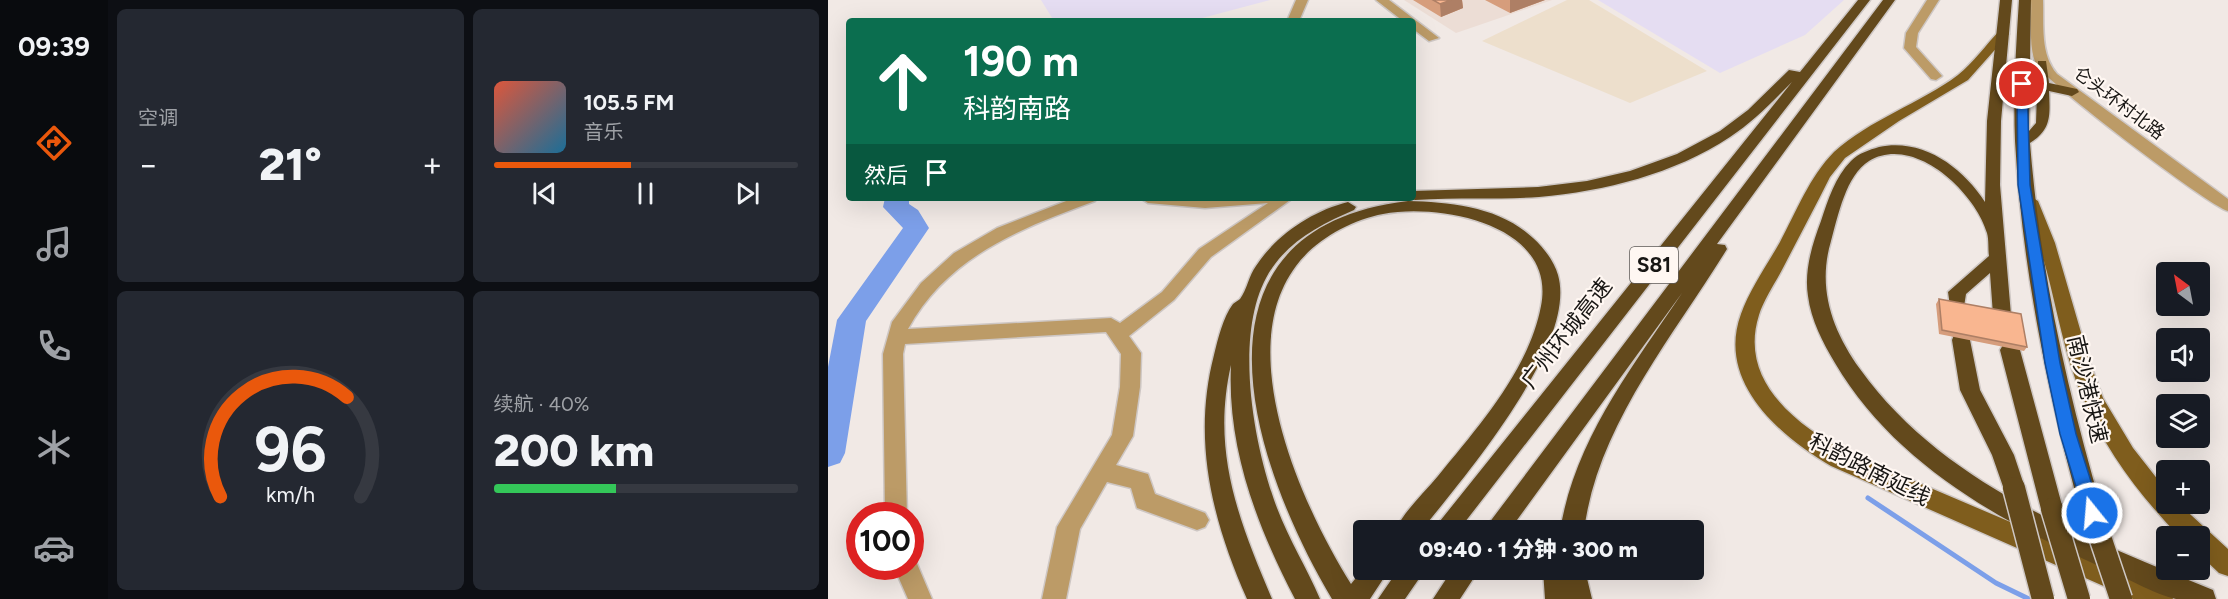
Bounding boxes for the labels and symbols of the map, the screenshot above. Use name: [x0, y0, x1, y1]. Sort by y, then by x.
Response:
pin: [1996, 58, 2047, 109]
street label: 仑头环村北路: [2069, 62, 2169, 144]
road number: S81: [1630, 247, 1678, 283]
north arrow: [2156, 262, 2210, 316]
street label: 广州环城高速: [1515, 273, 1618, 394]
street label: 南沙港快速: [2062, 332, 2113, 446]
street label: 科韵路南延线: [1805, 427, 1935, 511]
position arrow: [2060, 481, 2124, 545]
speed limit sign: 100: [846, 502, 924, 580]

